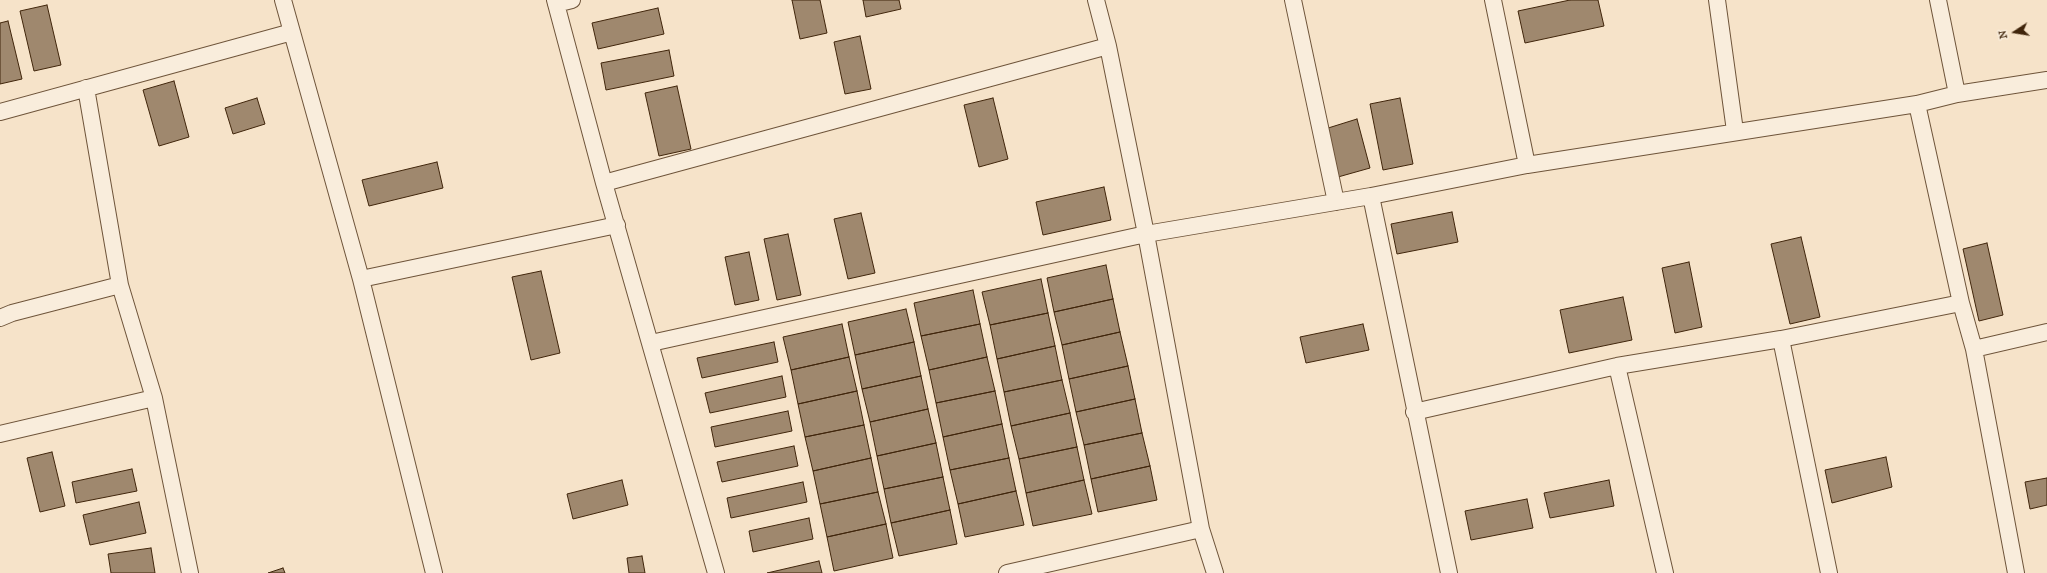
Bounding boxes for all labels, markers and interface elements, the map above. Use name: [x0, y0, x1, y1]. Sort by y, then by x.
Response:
north arrow: [1995, 12, 2035, 52]
text: N: [1996, 29, 2010, 40]

